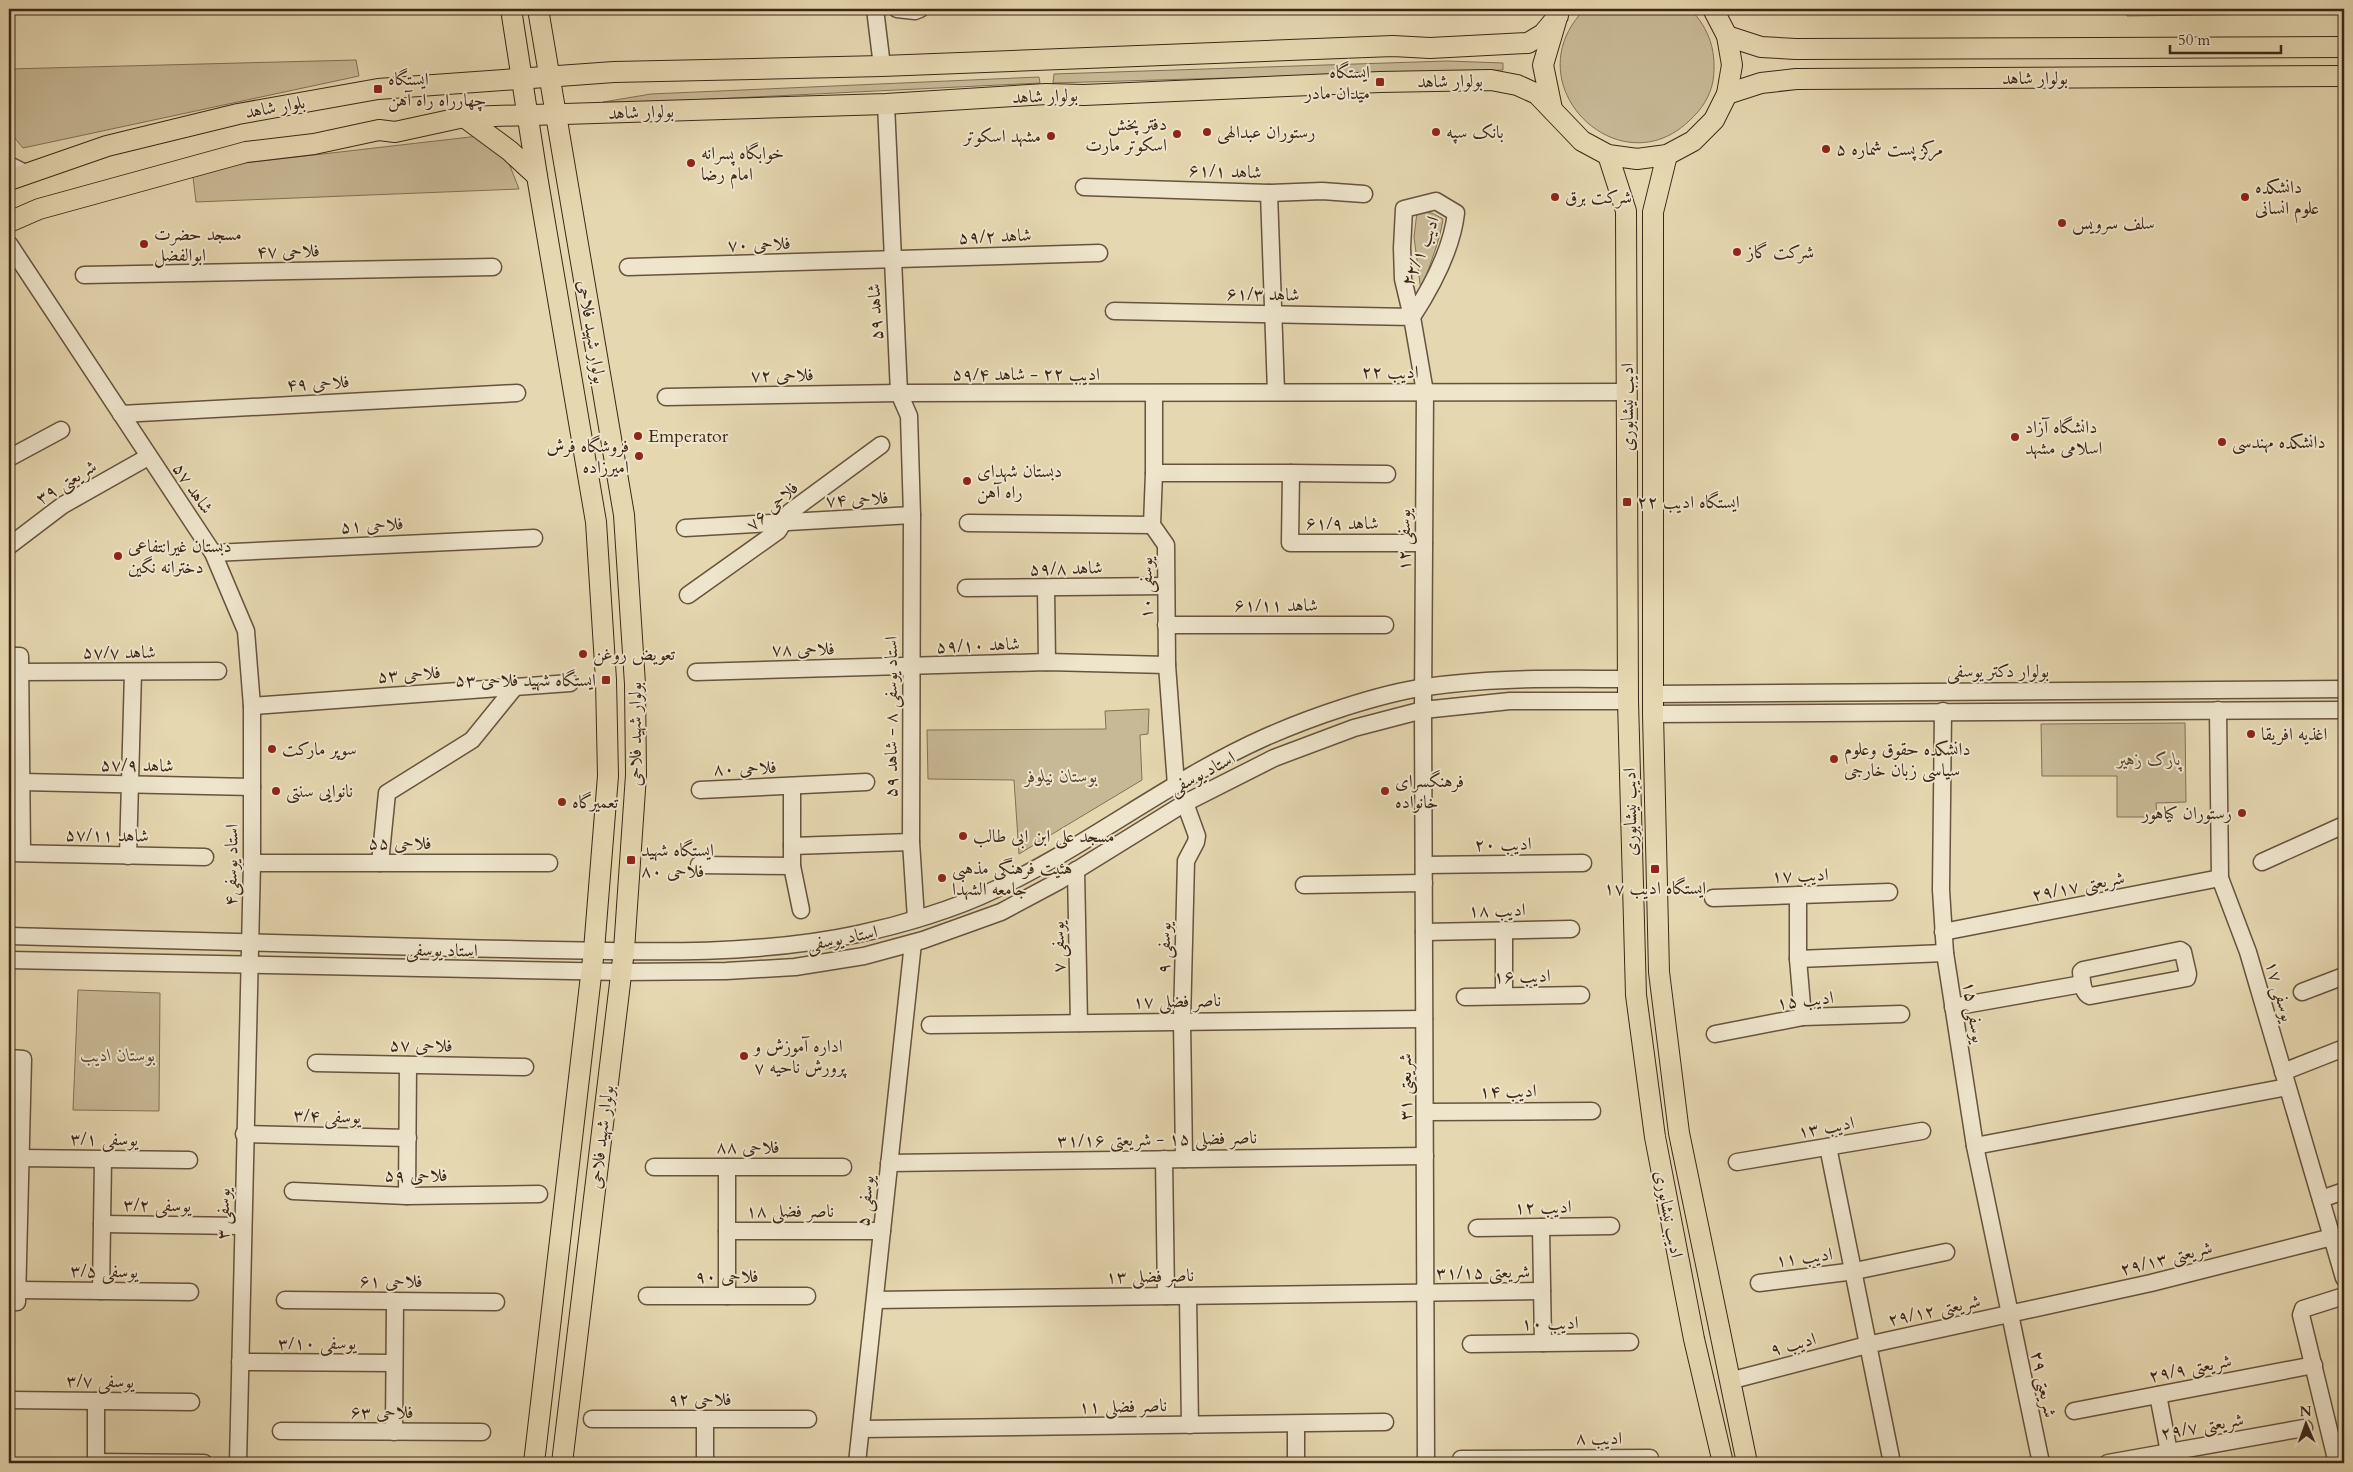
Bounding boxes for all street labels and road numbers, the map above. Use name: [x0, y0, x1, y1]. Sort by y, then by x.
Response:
street label: بولوار شاهد: [2002, 66, 2068, 91]
street label: بولوار شاهد: [1417, 68, 1483, 95]
street label: بولوار شاهد: [1012, 83, 1078, 110]
street label: بلوار شاهد: [243, 90, 307, 125]
street label: بولوار شاهد: [608, 99, 674, 126]
street label: شاهد ۶۱/۱: [1188, 158, 1262, 185]
street label: ادیب ۲۲/۱: [1395, 212, 1446, 290]
street label: شاهد ۵۹/۲: [958, 223, 1032, 250]
street label: فلاحی ۷۰: [727, 231, 791, 258]
street label: فلاحی ۴۷: [256, 238, 320, 265]
street label: بولوار شهید فلاحی: [571, 279, 612, 386]
street label: شاهد ۶۱/۳: [1226, 281, 1300, 308]
street label: شاهد ۵۹: [862, 283, 889, 341]
street label: ادیب ۲۲: [1361, 360, 1419, 385]
street label: فلاحی ۷۲: [750, 362, 814, 389]
street label: ادیب ۲۲ - شاهد ۵۹/۴: [952, 362, 1100, 387]
street label: ادیب نیشابوری: [1615, 363, 1640, 451]
street label: فلاحی ۴۹: [286, 369, 350, 398]
street label: شریعتی ۳۹: [31, 454, 101, 511]
street label: شاهد ۵۷: [166, 458, 219, 519]
street label: فلاحی ۷۶: [740, 476, 804, 537]
street label: فلاحی ۷۴: [825, 485, 889, 514]
street label: یوسفی ۱۲: [1392, 507, 1417, 571]
street label: فلاحی ۵۱: [340, 511, 404, 540]
street label: شاهد ۶۱/۹: [1305, 511, 1379, 536]
street label: شاهد ۵۹/۸: [1029, 555, 1103, 582]
street label: یوسفی ۱۰: [1134, 555, 1159, 619]
street label: شاهد ۶۱/۱۱: [1234, 593, 1318, 618]
street label: شاهد ۵۹/‍۱۰: [936, 632, 1020, 659]
street label: فلاحی ۷۸: [771, 636, 835, 663]
street label: استاد یوسفی ۸ - شاهد ۵۹: [879, 636, 904, 798]
street label: شاهد ۵۷/۷: [82, 640, 156, 665]
street label: بولوار دکتر یوسفی: [1947, 659, 2049, 684]
street label: فلاحی ۵۳: [377, 660, 441, 689]
street label: بولوار شهید فلاحی: [623, 682, 648, 786]
street label: استاد یوسفی: [1165, 746, 1240, 801]
street label: شاهد ۵۷/۹: [100, 752, 174, 779]
street label: فلاحی ۸۰: [713, 755, 777, 782]
street label: ادیب نیشابوری: [1617, 767, 1644, 856]
street label: شاهد ۵۷/۱۱: [65, 822, 149, 849]
street label: استاد یوسفی۴: [218, 824, 245, 906]
street label: فلاحی ۵۵: [368, 831, 432, 856]
street label: ادیب ۲۰: [1474, 832, 1532, 857]
street label: ادیب ۱۷: [1771, 862, 1829, 889]
street label: شریعتی ۲۹/۱۷: [2029, 865, 2127, 908]
street label: ادیب ۱۸: [1468, 898, 1526, 923]
street label: استاد یوسفی: [805, 919, 880, 958]
street label: یوسفی ۷: [1046, 919, 1071, 973]
street label: یوسفی ۹: [1152, 920, 1177, 974]
street label: استاد یوسفی: [406, 937, 478, 964]
street label: یوسفی ۱۷: [2259, 958, 2301, 1026]
street label: ادیب ۱۶: [1493, 964, 1551, 989]
street label: یوسفی ۱۵: [1956, 980, 1991, 1046]
street label: ادیب ۱۵: [1775, 985, 1835, 1016]
street label: ناصر فضلی ۱۷: [1133, 988, 1221, 1015]
street label: فلاحی ۵۷: [389, 1032, 453, 1059]
street label: شریعتی ۳۱: [1393, 1053, 1418, 1121]
street label: ادیب ۱۴: [1479, 1079, 1537, 1104]
street label: بولوار شهید فلاحی: [583, 1084, 620, 1190]
street label: یوسفی ۳/۴: [293, 1103, 363, 1130]
street label: ادیب ۱۳: [1796, 1110, 1856, 1145]
street label: ناصر فضلی ۱۵ - شریعتی ۳۱/۱۶: [1057, 1125, 1257, 1154]
street label: یوسفی ۳/۱: [70, 1126, 140, 1153]
street label: فلاحی ۸۸: [716, 1135, 780, 1160]
street label: فلاحی ۵۹: [384, 1163, 448, 1188]
street label: ادیب نیشابوری: [1648, 1168, 1689, 1260]
street label: یوسفی ۵: [850, 1173, 881, 1228]
street label: یوسفی ۳: [211, 1186, 236, 1240]
street label: یوسفی ۳/۲: [123, 1192, 193, 1219]
street label: ادیب ۱۲: [1514, 1195, 1572, 1220]
street label: ناصر فضلی ۱۸: [746, 1199, 834, 1224]
street label: شریعتی ۲۹/۱۳: [2117, 1235, 2215, 1282]
street label: ادیب ۱۱: [1774, 1242, 1834, 1273]
street label: یوسفی ۳/۵: [70, 1258, 140, 1285]
street label: شریعتی ۳۱/۱۵: [1436, 1259, 1530, 1286]
street label: ناصر فضلی ۱۳: [1106, 1263, 1194, 1290]
street label: فلاحی ۹۰: [695, 1264, 759, 1289]
street label: فلاحی ۶۱: [359, 1269, 423, 1294]
street label: شریعتی ۲۹/۱۲: [1885, 1288, 1983, 1333]
street label: ادیب ۱۰: [1521, 1311, 1579, 1336]
street label: ادیب ۹: [1767, 1326, 1819, 1363]
street label: یوسفی ۳/۱۰: [278, 1331, 358, 1356]
street label: شریعتی ۲۹/۹: [2147, 1348, 2234, 1389]
street label: شریعتی ۲۹: [2024, 1349, 2063, 1420]
street label: یوسفی ۳/۷: [66, 1368, 136, 1395]
street label: فلاحی ۹۲: [668, 1387, 732, 1412]
street label: ناصر فضلی ۱۱: [1079, 1393, 1167, 1420]
street label: فلاحی ۶۳: [350, 1400, 414, 1425]
street label: شریعتی ۲۹/۷: [2159, 1407, 2245, 1446]
street label: ادیب ۸: [1576, 1426, 1622, 1451]

